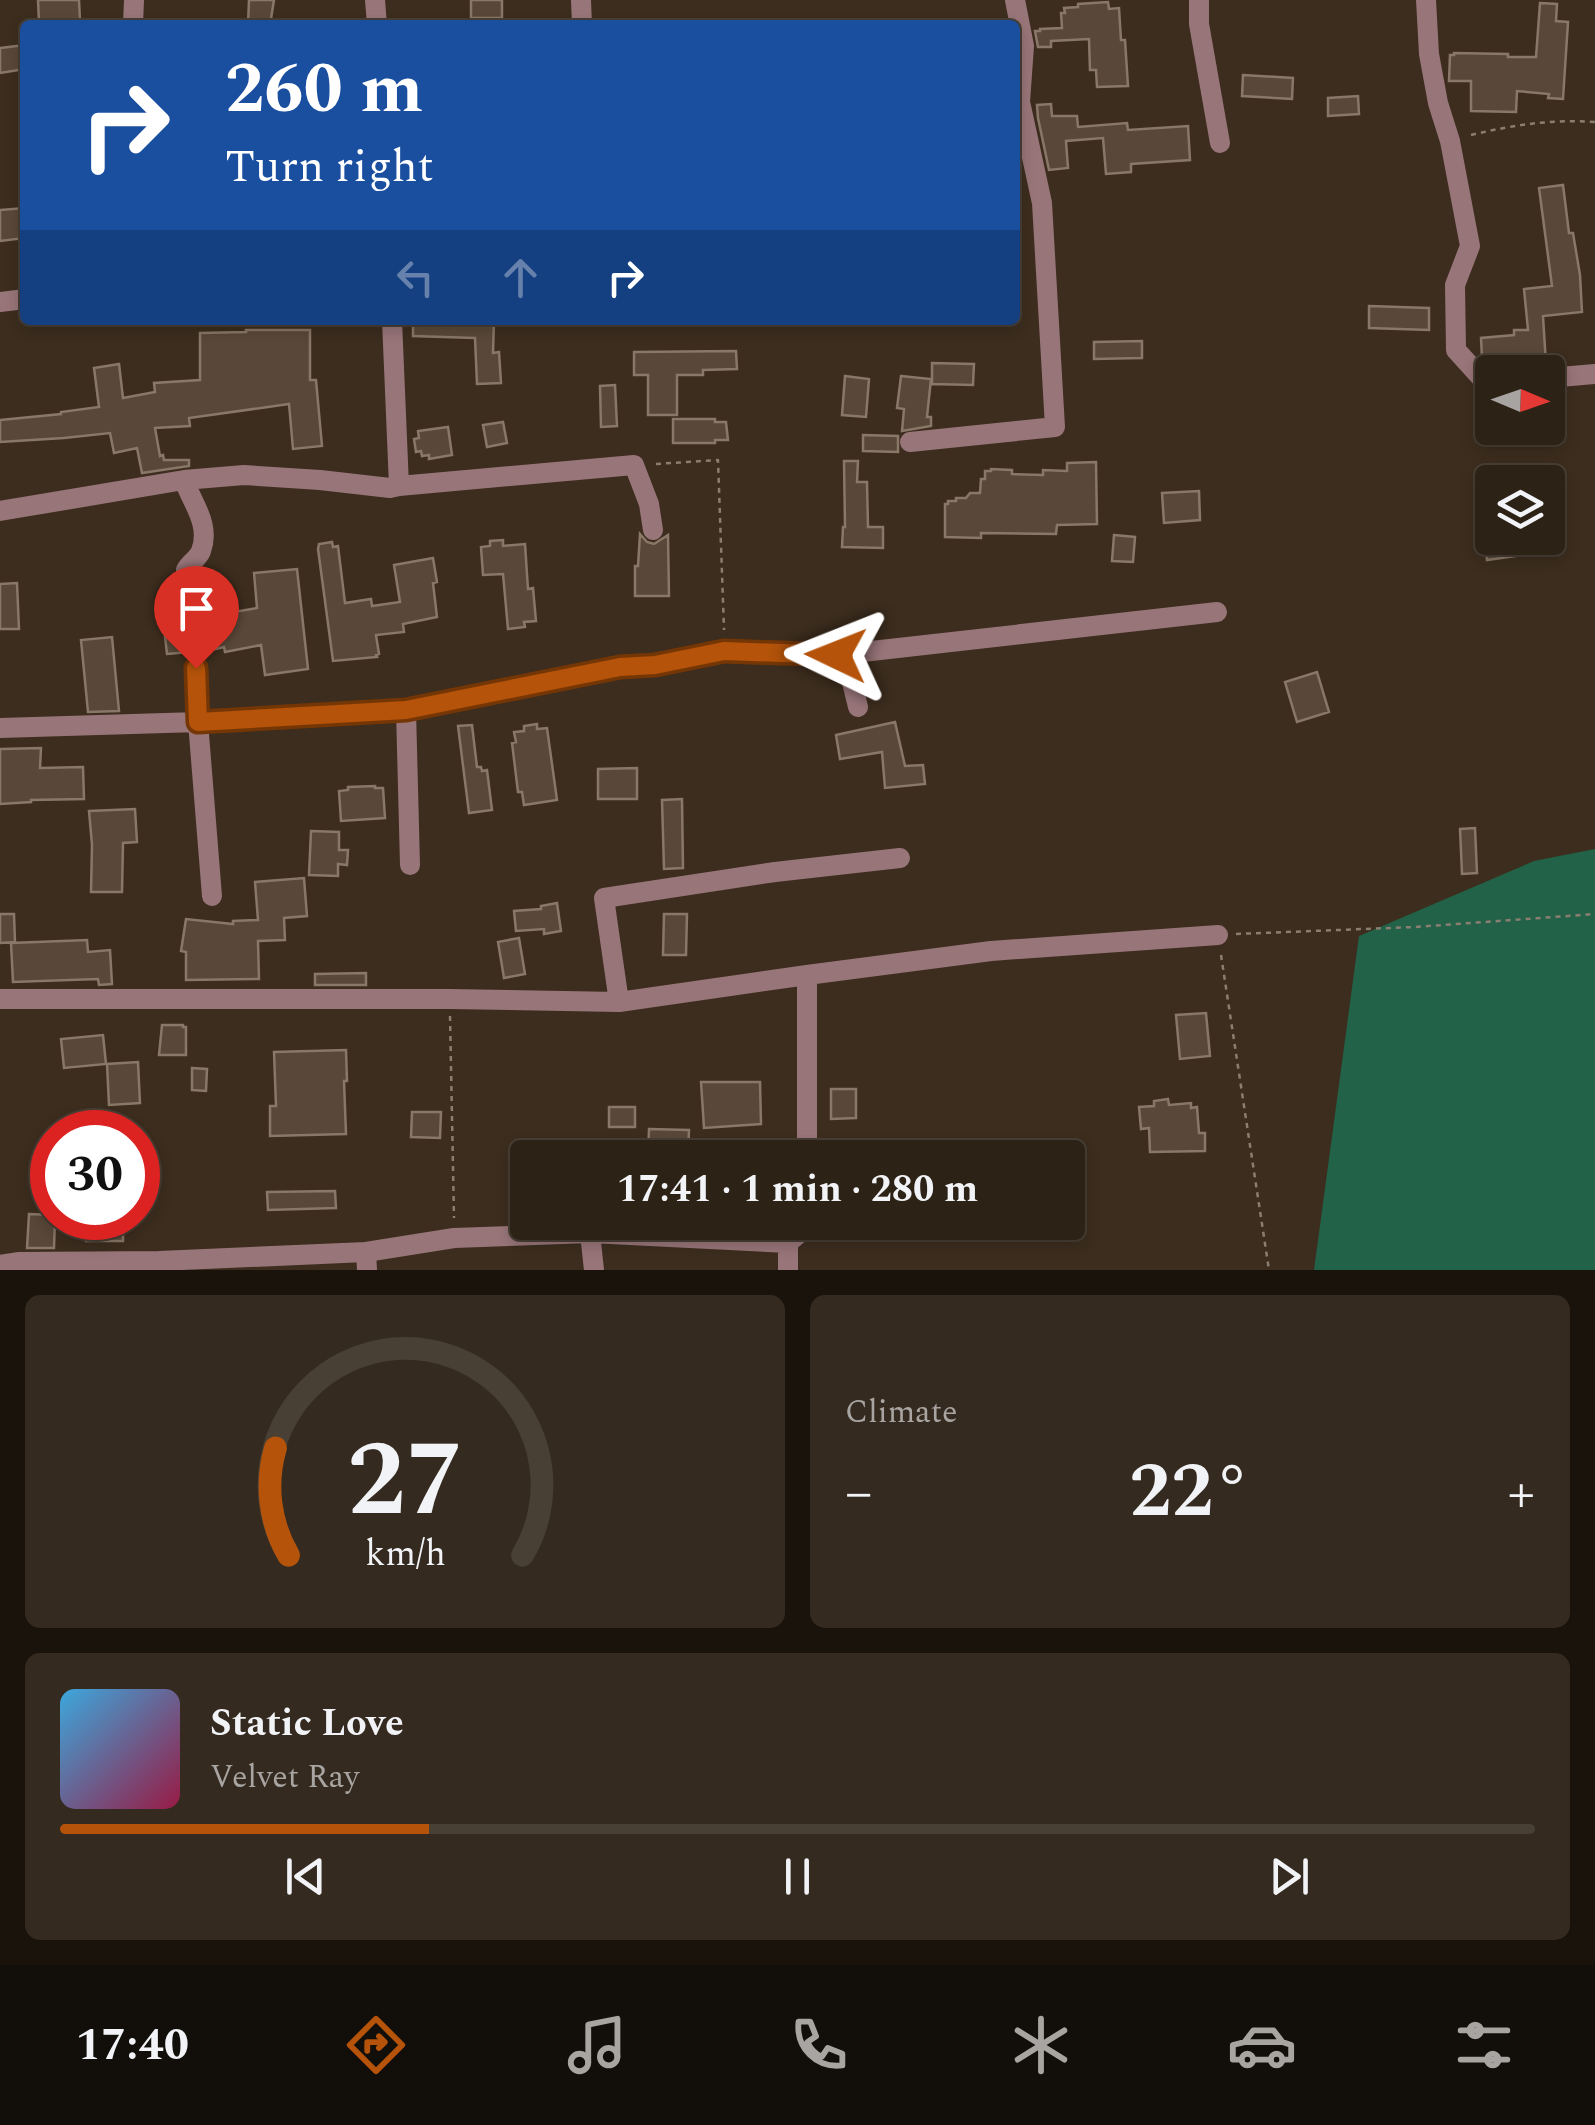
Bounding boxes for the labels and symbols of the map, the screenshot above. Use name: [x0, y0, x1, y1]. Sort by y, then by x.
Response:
north arrow: [1475, 355, 1565, 445]
pin: [154, 566, 239, 669]
position arrow: [784, 603, 888, 707]
speed limit sign: 30: [30, 1110, 160, 1240]

